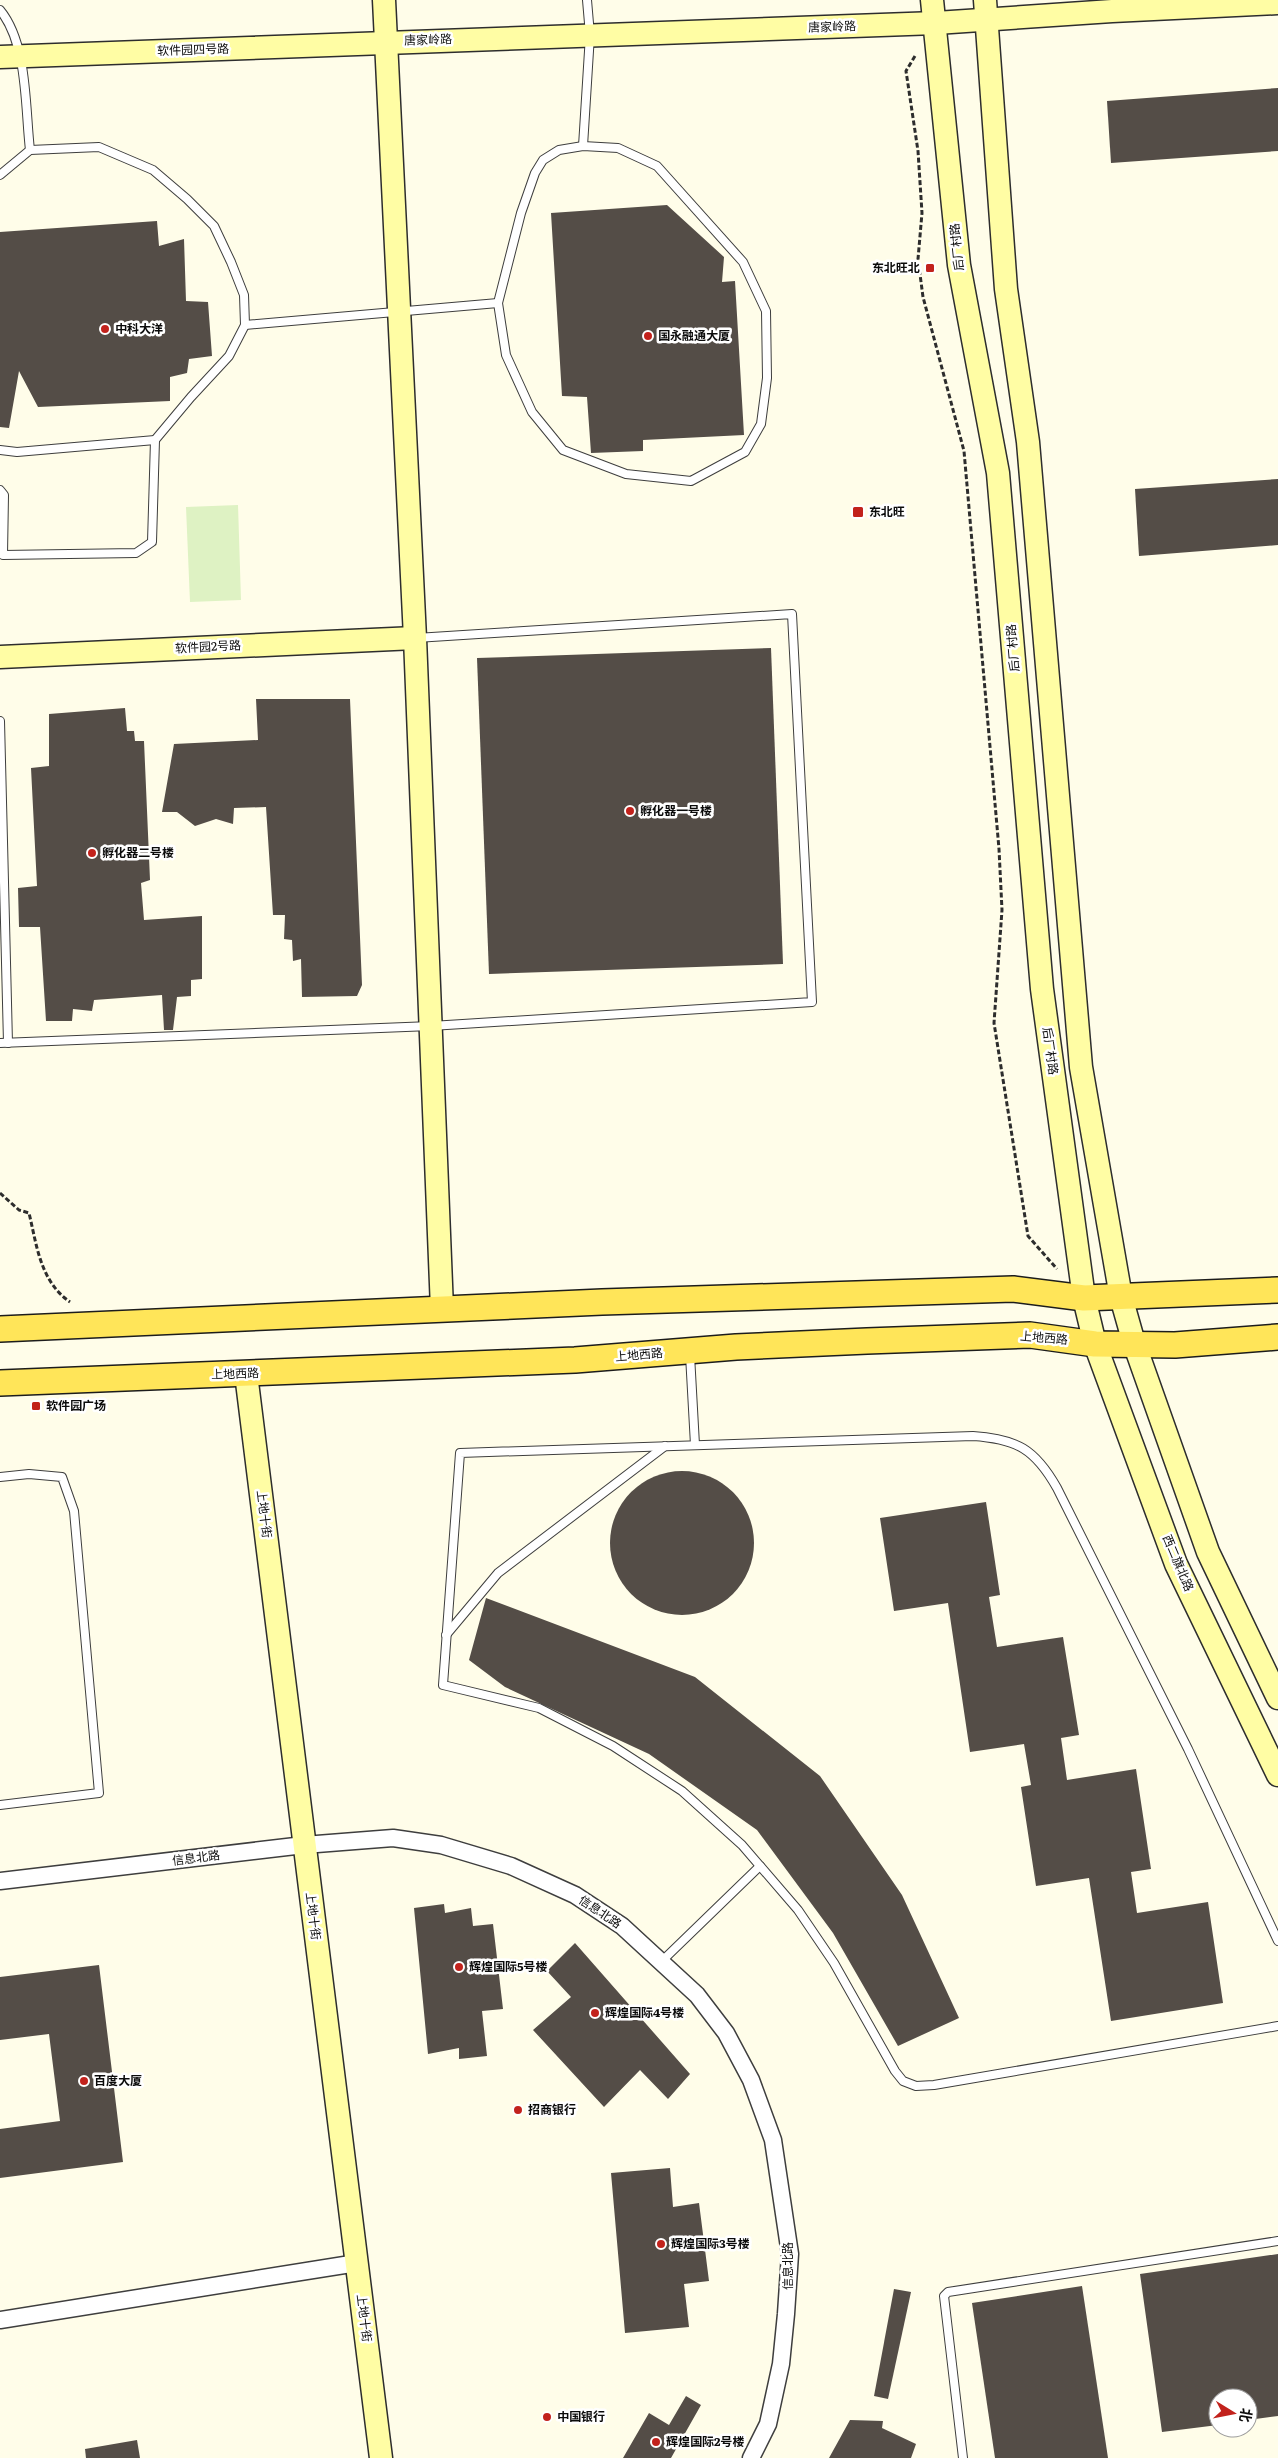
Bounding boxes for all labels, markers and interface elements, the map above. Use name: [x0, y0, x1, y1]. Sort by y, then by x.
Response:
street label: 唐家岭路: [808, 16, 856, 36]
street label: 唐家岭路: [404, 29, 452, 49]
street label: 软件园四号路: [157, 39, 229, 59]
street label: 后厂村路: [945, 222, 967, 272]
place label: 东北旺北: [872, 258, 920, 276]
marker: 东北旺北: [924, 262, 936, 274]
place label: 中科大洋: [115, 319, 163, 337]
marker: 中科大洋: [99, 323, 111, 335]
place label: 国永融通大厦: [658, 326, 730, 344]
marker: 国永融通大厦: [642, 330, 654, 342]
place label: 东北旺: [869, 502, 905, 520]
marker: 东北旺: [851, 505, 865, 519]
street label: 后厂村路: [1001, 623, 1023, 673]
street label: 软件园2号路: [174, 635, 241, 657]
place label: 孵化器一号楼: [640, 801, 712, 819]
marker: 孵化器一号楼: [624, 805, 636, 817]
place label: 孵化器二号楼: [102, 843, 174, 861]
marker: 孵化器二号楼: [86, 847, 98, 859]
street label: 后厂村路: [1039, 1026, 1063, 1076]
street label: 上地西路: [1019, 1326, 1069, 1348]
street label: 上地西路: [614, 1343, 664, 1365]
street label: 上地西路: [211, 1363, 259, 1383]
place label: 软件园广场: [46, 1396, 106, 1414]
marker: 软件园广场: [30, 1400, 42, 1412]
street label: 上地十街: [253, 1489, 277, 1539]
street label: 西二旗北路: [1159, 1531, 1199, 1594]
street label: 信息北路: [171, 1845, 221, 1869]
street label: 信息北路: [576, 1890, 625, 1932]
street label: 上地十街: [302, 1891, 326, 1941]
place label: 辉煌国际5号楼: [469, 1957, 548, 1975]
marker: 辉煌国际5号楼: [453, 1961, 465, 1973]
place label: 辉煌国际4号楼: [605, 2003, 684, 2021]
marker: 辉煌国际4号楼: [589, 2007, 601, 2019]
place label: 百度大厦: [94, 2071, 142, 2089]
marker: 百度大厦: [78, 2075, 90, 2087]
place label: 招商银行: [528, 2100, 576, 2118]
marker: 招商银行: [512, 2104, 524, 2116]
place label: 辉煌国际3号楼: [671, 2234, 750, 2252]
marker: 辉煌国际3号楼: [655, 2238, 667, 2250]
street label: 信息北路: [778, 2242, 796, 2290]
street label: 上地十街: [353, 2293, 377, 2343]
north arrow: [1208, 2388, 1258, 2438]
place label: 中国银行: [557, 2407, 605, 2425]
text: 北: [1236, 2407, 1258, 2424]
marker: 中国银行: [541, 2411, 553, 2423]
place label: 辉煌国际2号楼: [666, 2432, 744, 2450]
marker: 辉煌国际2号楼: [650, 2436, 662, 2448]

